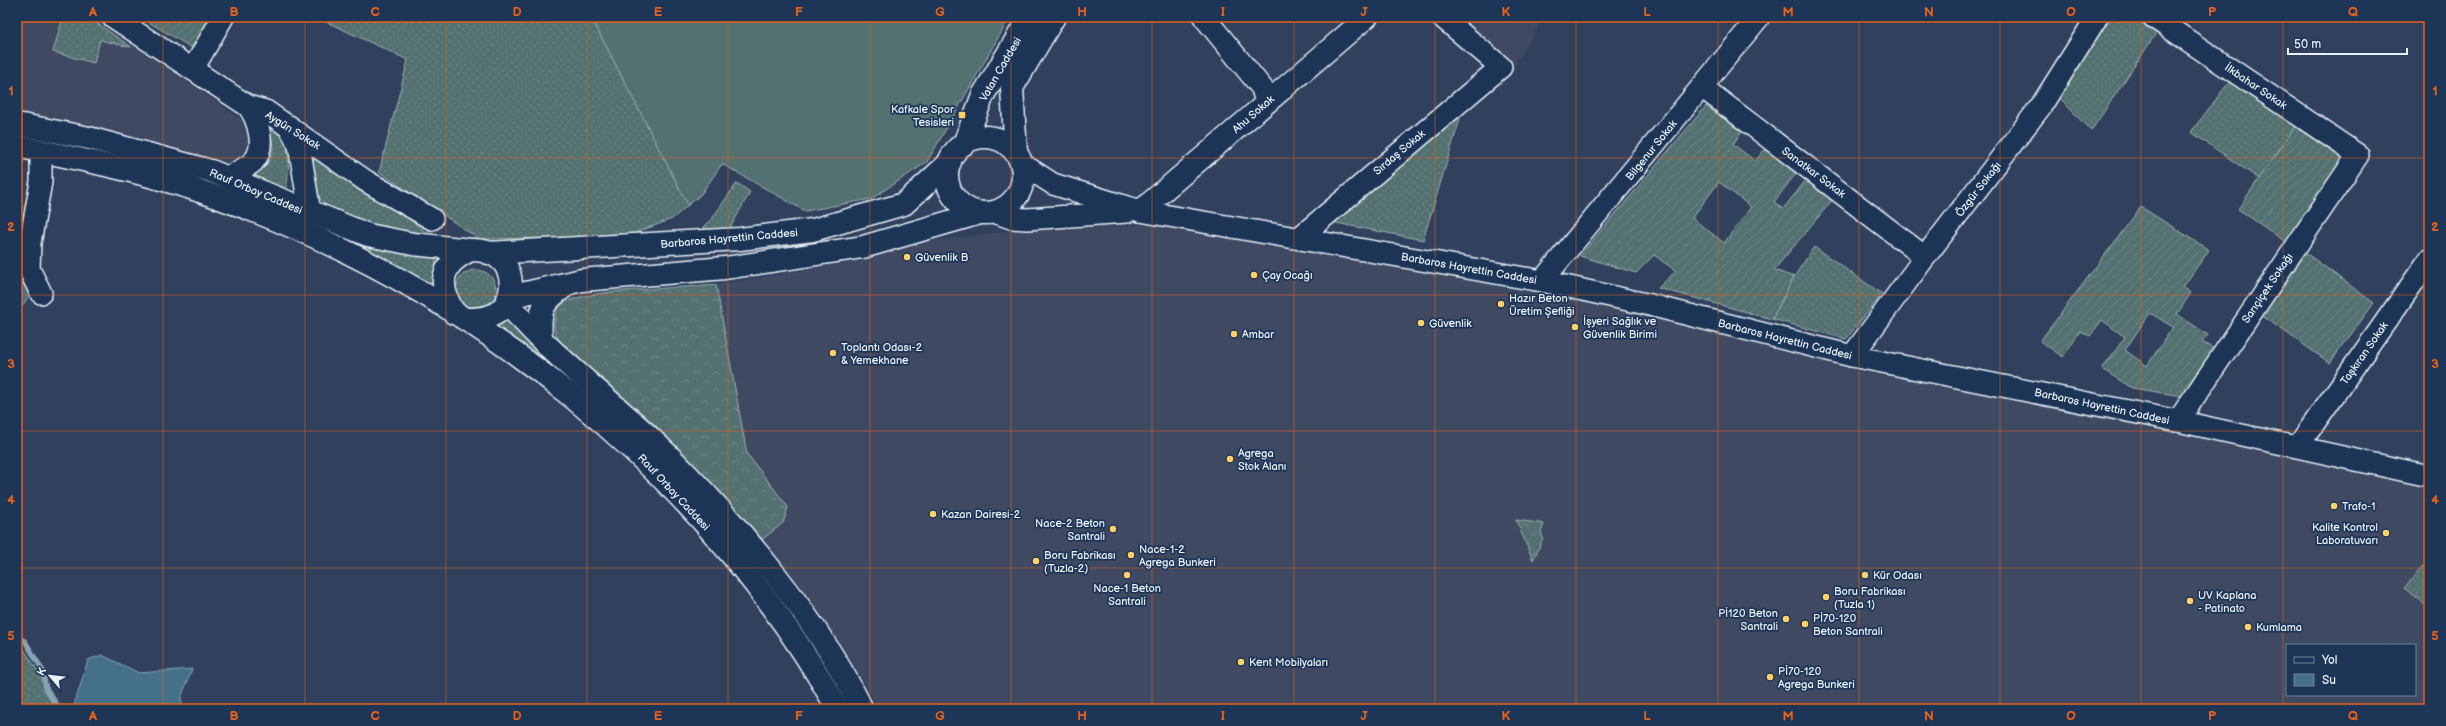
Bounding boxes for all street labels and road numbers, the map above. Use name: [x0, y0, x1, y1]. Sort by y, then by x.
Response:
street label: Vatan Caddesi: [977, 35, 1024, 104]
street label: İlkbahar Sokak: [2222, 61, 2290, 112]
street label: Ahu Sokak: [1230, 92, 1277, 136]
street label: Aygün Sokak: [263, 108, 323, 153]
street label: Bilgenur Sokak: [1623, 117, 1680, 183]
street label: Sırdaş Sokak: [1371, 127, 1428, 178]
street label: Sanatkar Sokak: [1779, 144, 1849, 201]
street label: Özgür Sokağı: [1952, 159, 2004, 219]
street label: Rauf Orbay Caddesi: [207, 166, 304, 217]
street label: Barbaros Hayrettin Caddesi: [660, 226, 798, 251]
street label: Barbaros Hayrettin Caddesi: [1400, 250, 1538, 287]
street label: Sarıçiçek Sokağı: [2239, 251, 2296, 326]
street label: Barbaros Hayrettin Caddesi: [1716, 317, 1853, 362]
street label: Taşkıran Sokak: [2338, 319, 2391, 387]
street label: Barbaros Hayrettin Caddesi: [2033, 386, 2171, 427]
street label: Rauf Orbay Caddesi: [635, 451, 712, 533]

